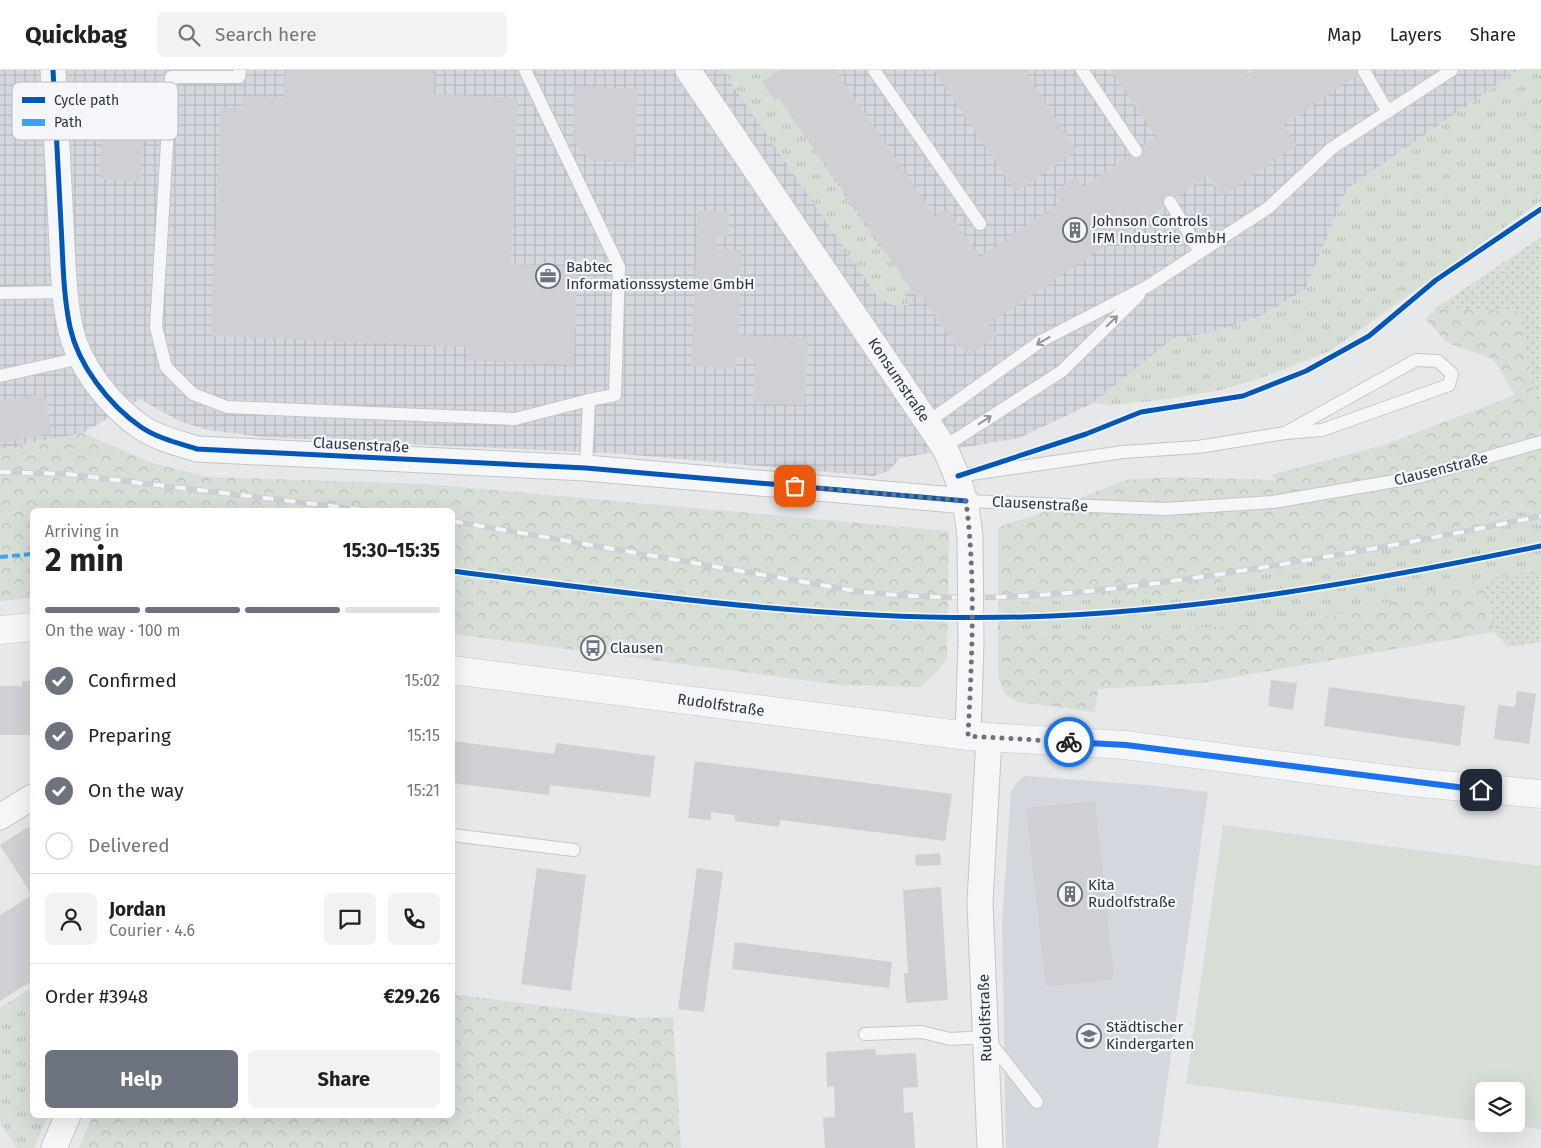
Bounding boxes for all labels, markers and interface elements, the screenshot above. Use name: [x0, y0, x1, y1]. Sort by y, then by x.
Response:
search box: [157, 12, 507, 57]
text: Quickbag: [25, 21, 127, 49]
icon: search: [175, 21, 203, 49]
text: Search here: [215, 23, 317, 46]
text: Map: [1327, 24, 1362, 46]
text: Layers: [1390, 24, 1442, 46]
text: Share: [1470, 24, 1516, 46]
legend: [12, 82, 178, 140]
text: Cycle path: [54, 92, 119, 109]
text: Path: [54, 114, 82, 131]
place label: Johnson Controls IFM Industrie GmbH: [1092, 212, 1226, 247]
building icon: Johnson Controls IFM Industrie GmbH: [1062, 217, 1088, 243]
place label: Babtec Informationssysteme GmbH: [566, 258, 755, 293]
office icon: Babtec Informationssysteme GmbH: [535, 263, 561, 289]
one-way arrow: [1106, 315, 1119, 327]
street label: Konsumstraße: [864, 334, 934, 426]
one-way arrow: [1036, 336, 1050, 346]
one-way arrow: [977, 415, 991, 425]
street label: Clausenstraße: [312, 433, 410, 457]
street label: Clausenstraße: [1392, 449, 1490, 489]
pin: [774, 465, 816, 507]
icon: bag: [781, 472, 809, 500]
street label: Clausenstraße: [991, 492, 1089, 516]
text: Arriving in: [45, 522, 119, 541]
text: 15:30–15:35: [343, 539, 440, 562]
text: 2 min: [45, 541, 124, 579]
text: On the way · 100 m: [45, 621, 180, 640]
bus stop icon: Clausen: [580, 635, 606, 661]
place label: Clausen: [610, 639, 663, 657]
icon: check: [45, 667, 73, 695]
text: Confirmed: [88, 669, 177, 692]
text: 15:02: [405, 671, 440, 690]
street label: Rudolfstraße: [676, 690, 766, 720]
courier: [1044, 717, 1094, 767]
icon: check: [45, 722, 73, 750]
text: Preparing: [88, 724, 171, 747]
text: 15:15: [407, 726, 440, 745]
icon: bike: [1055, 728, 1083, 756]
pin: [1460, 769, 1502, 811]
icon: home: [1467, 776, 1495, 804]
icon: check: [45, 777, 73, 805]
text: On the way: [88, 779, 184, 802]
text: 15:21: [407, 781, 440, 800]
text: Delivered: [88, 834, 170, 857]
place label: Kita Rudolfstraße: [1088, 876, 1176, 911]
building icon: Kita Rudolfstraße: [1057, 881, 1083, 907]
button: person: [45, 893, 97, 945]
button: chat: [324, 893, 376, 945]
button: phone: [388, 893, 440, 945]
text: Jordan: [109, 898, 166, 921]
text: Courier · 4.6: [109, 921, 195, 940]
street label: Rudolfstraße: [974, 974, 996, 1062]
text: Order #3948: [45, 985, 148, 1008]
text: €29.26: [384, 985, 440, 1008]
place label: Städtischer Kindergarten: [1106, 1018, 1194, 1053]
school or university icon: Städtischer Kindergarten: [1076, 1023, 1102, 1049]
button: Help: [45, 1050, 238, 1108]
button: Share: [248, 1050, 440, 1108]
map controls: [1475, 1082, 1525, 1132]
button: layers: [1475, 1082, 1525, 1132]

